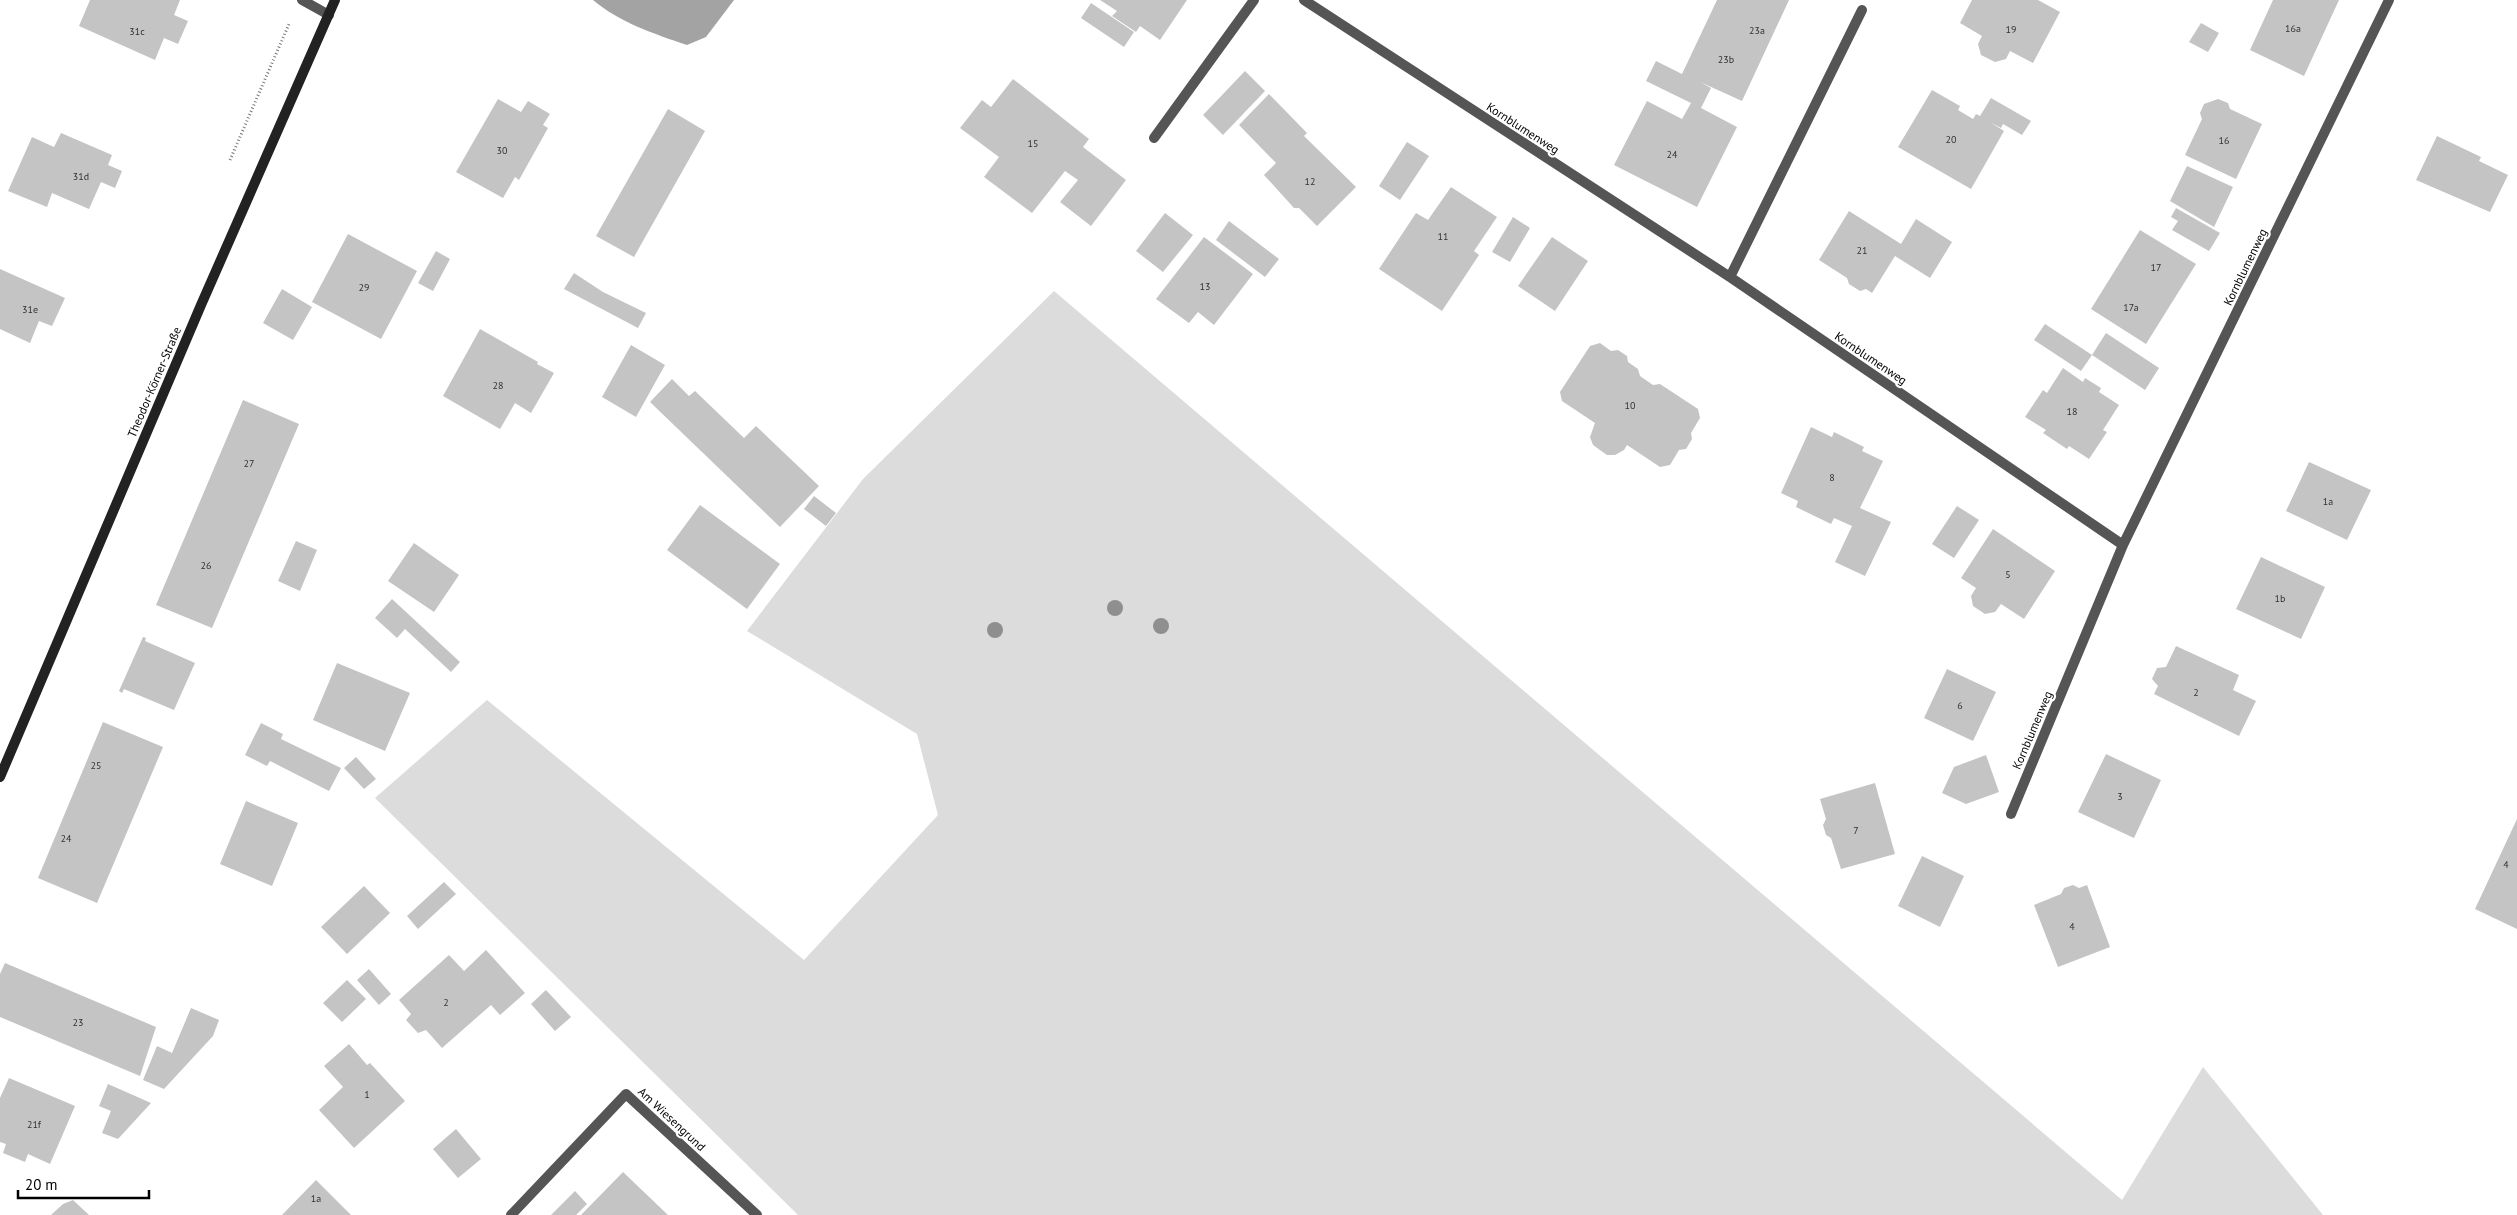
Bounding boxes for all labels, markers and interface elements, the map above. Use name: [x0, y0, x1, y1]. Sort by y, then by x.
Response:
house number: 16a: [2285, 22, 2301, 35]
house number: 19: [2006, 23, 2016, 36]
house number: 23a: [1749, 24, 1765, 37]
house number: 31c: [129, 25, 145, 38]
house number: 23b: [1718, 53, 1734, 66]
street label: Kornblumenweg: [1484, 99, 1562, 157]
house number: 20: [1946, 133, 1957, 146]
house number: 16: [2219, 134, 2229, 147]
house number: 15: [1028, 137, 1038, 150]
house number: 30: [497, 144, 508, 157]
house number: 24: [1667, 148, 1678, 161]
house number: 31d: [73, 170, 89, 183]
house number: 12: [1305, 175, 1315, 188]
street label: Kornblumenweg: [2220, 226, 2270, 308]
house number: 11: [1438, 230, 1448, 243]
house number: 21: [1857, 244, 1867, 257]
house number: 17: [2151, 261, 2161, 274]
house number: 13: [1200, 280, 1210, 293]
house number: 29: [359, 281, 369, 294]
house number: 17a: [2123, 301, 2139, 314]
house number: 31e: [22, 303, 38, 316]
street label: Theodor-Körner-Straße: [124, 324, 184, 440]
street label: Kornblumenweg: [1832, 328, 1910, 388]
house number: 28: [493, 379, 503, 392]
house number: 10: [1625, 399, 1636, 412]
house number: 18: [2067, 405, 2077, 418]
house number: 27: [244, 457, 254, 470]
house number: 8: [1829, 471, 1835, 484]
house number: 1a: [2323, 495, 2333, 508]
house number: 26: [201, 559, 211, 572]
house number: 5: [2005, 568, 2011, 581]
house number: 1b: [2275, 592, 2285, 605]
house number: 2: [2193, 686, 2199, 699]
street label: Kornblumenweg: [2009, 689, 2055, 771]
house number: 6: [1957, 699, 1963, 712]
house number: 25: [91, 759, 101, 772]
house number: 3: [2117, 790, 2123, 803]
house number: 7: [1853, 824, 1859, 837]
house number: 24: [61, 832, 72, 845]
house number: 4: [2503, 858, 2509, 871]
house number: 4: [2069, 920, 2075, 933]
house number: 2: [443, 996, 449, 1009]
house number: 23: [73, 1016, 83, 1029]
street label: Am Wiesengrund: [635, 1084, 709, 1154]
house number: 1: [364, 1088, 370, 1101]
house number: 21f: [27, 1118, 42, 1131]
scale bar: [18, 1168, 149, 1200]
text: 20 m: [25, 1175, 58, 1194]
house number: 1a: [311, 1192, 321, 1205]

